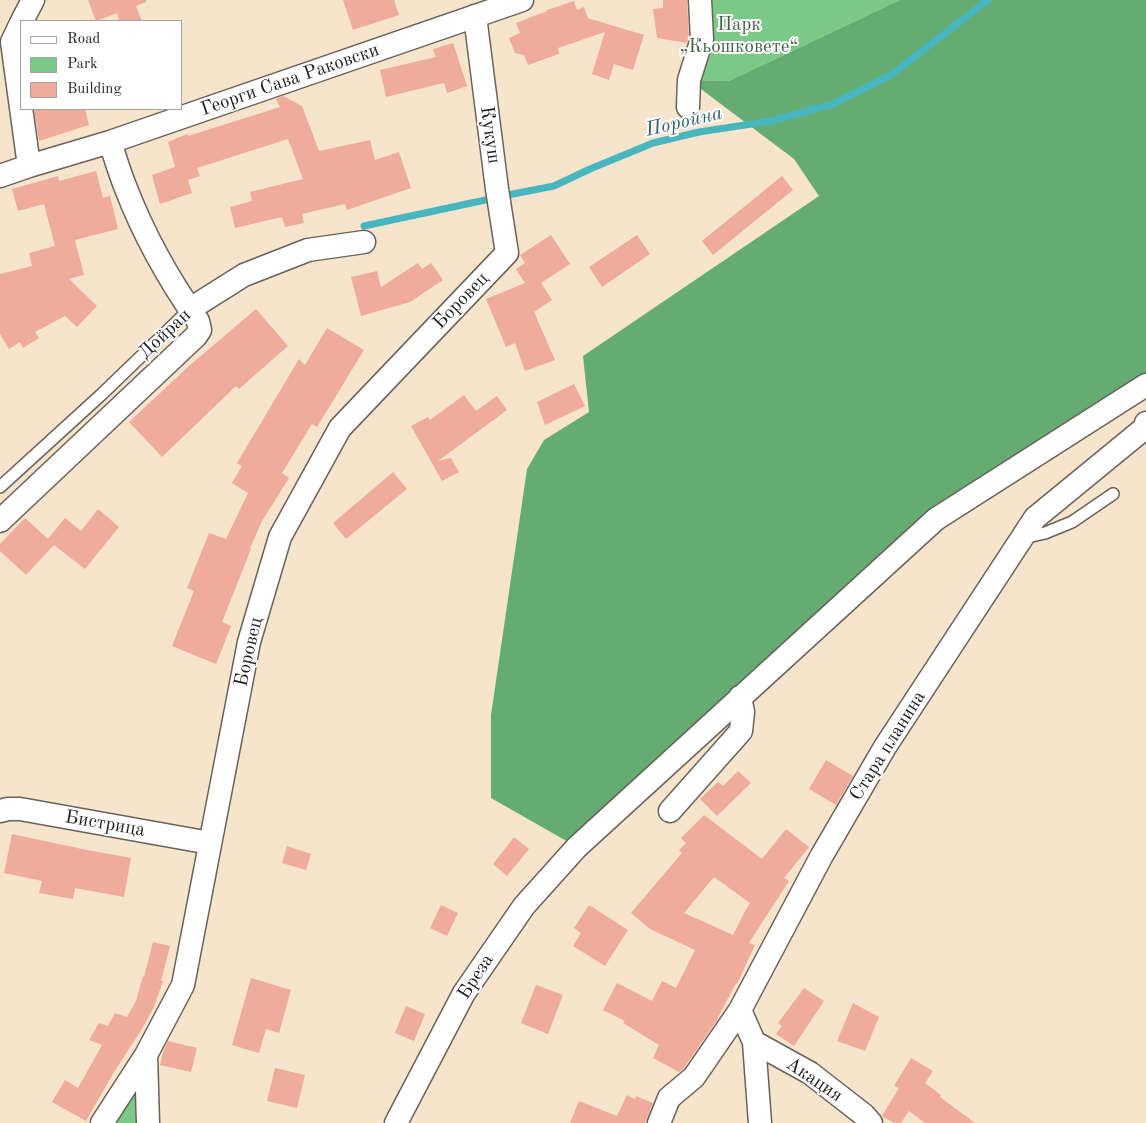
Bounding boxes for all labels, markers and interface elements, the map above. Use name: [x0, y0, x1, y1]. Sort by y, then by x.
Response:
park label: Парк „Кьошковете“: [680, 14, 798, 58]
legend: [20, 20, 182, 110]
text: Road: [67, 32, 100, 47]
street label: Георги Сава Раковски: [198, 39, 382, 121]
text: Park: [67, 57, 98, 72]
text: Building: [67, 82, 122, 97]
water label: Поройна: [643, 101, 725, 143]
street label: Кукуш: [475, 105, 505, 165]
street label: Боровец: [428, 268, 494, 334]
street label: Дойран: [134, 304, 196, 364]
street label: Боровец: [230, 615, 268, 689]
street label: Стара планина: [845, 687, 931, 805]
street label: Бистрица: [63, 806, 147, 842]
street label: Бреза: [453, 950, 499, 1004]
street label: Акация: [781, 1053, 847, 1107]

